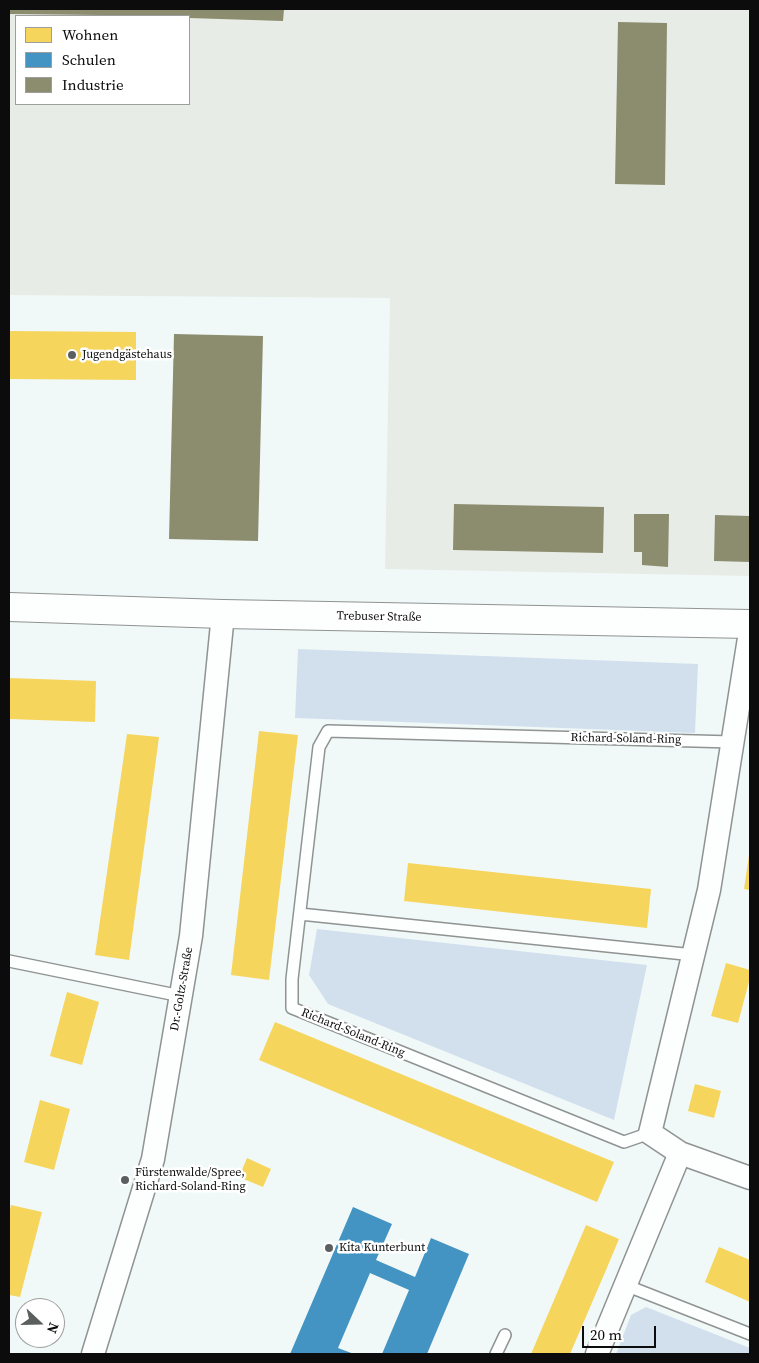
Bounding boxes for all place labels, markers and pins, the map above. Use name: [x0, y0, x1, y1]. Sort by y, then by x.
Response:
place label: Jugendgästehaus: [82, 348, 172, 362]
marker: Jugendgästehaus: [66, 349, 78, 361]
place label: Fürstenwalde/Spree, Richard-Soland-Ring: [135, 1166, 246, 1194]
marker: Fürstenwalde/Spree, Richard-Soland-Ring: [119, 1174, 131, 1186]
place label: Kita Kunterbunt: [339, 1241, 425, 1255]
marker: Kita Kunterbunt: [323, 1242, 335, 1254]

